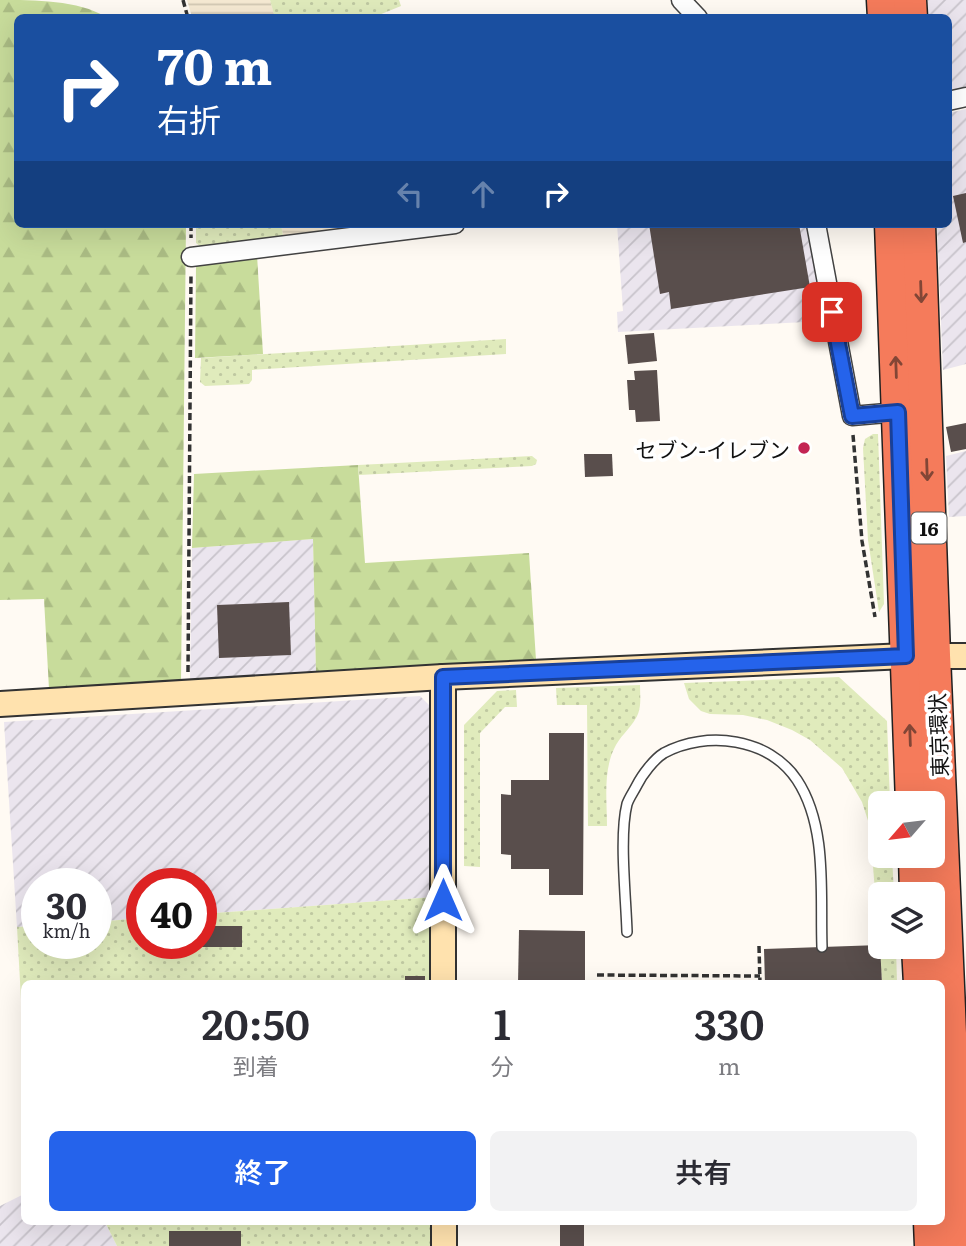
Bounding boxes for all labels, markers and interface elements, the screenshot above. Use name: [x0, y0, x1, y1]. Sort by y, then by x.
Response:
text: 70 m: [157, 27, 272, 100]
icon: right: [42, 42, 133, 133]
text: 右折: [157, 94, 221, 142]
icon: left: [391, 175, 429, 213]
icon: ahead: [464, 175, 502, 213]
icon: right: [537, 175, 575, 213]
one-way arrow: [915, 280, 928, 303]
pin: [802, 282, 862, 342]
icon: arrive: [813, 293, 851, 331]
one-way arrow: [890, 356, 903, 379]
place label: セブン-イレブン: [636, 433, 790, 464]
marker: セブン-イレブン: [796, 440, 812, 456]
one-way arrow: [921, 458, 934, 481]
road number: 16: [912, 512, 946, 544]
street label: 東京環状: [920, 692, 954, 778]
one-way arrow: [903, 724, 916, 747]
north arrow: [868, 791, 945, 868]
map controls: [868, 791, 945, 959]
position arrow: [406, 863, 480, 937]
speed limit sign: 40: [126, 868, 217, 959]
text: 30: [46, 878, 87, 930]
button: layers: [868, 882, 945, 959]
text: km/h: [43, 917, 90, 944]
text: 20:50: [201, 991, 310, 1053]
text: 1: [493, 991, 511, 1053]
text: 330: [694, 991, 765, 1053]
text: 到着: [233, 1048, 279, 1082]
text: 分: [491, 1048, 514, 1082]
text: m: [718, 1048, 740, 1082]
button: 終了: [49, 1131, 476, 1211]
button: 共有: [490, 1131, 917, 1211]

